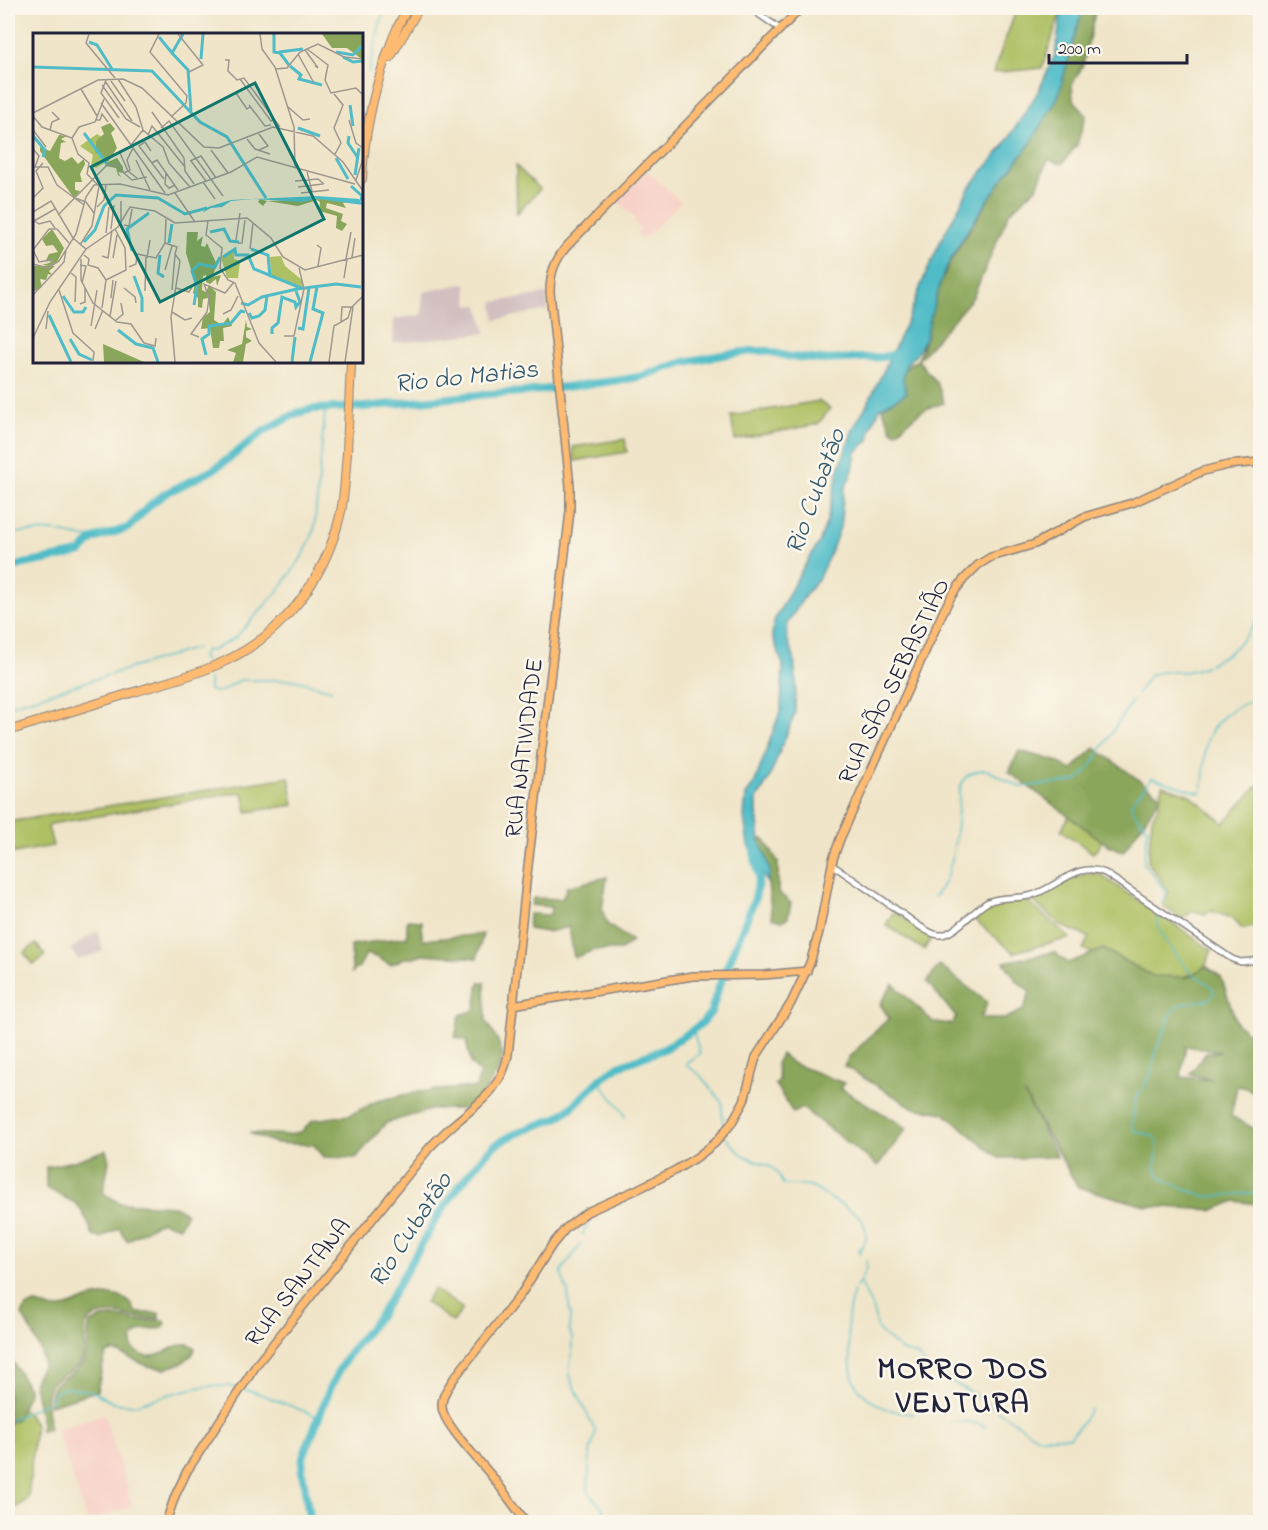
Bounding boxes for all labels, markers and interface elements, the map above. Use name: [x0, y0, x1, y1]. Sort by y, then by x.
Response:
scale bar: [1049, 27, 1187, 65]
inset map: [33, 33, 363, 363]
text: 200 m: [1058, 37, 1101, 63]
water label: Rio do Matias: [393, 351, 541, 404]
water label: Rio Cubatão: [777, 422, 858, 560]
street label: RUA SÃO SEBASTIÃO: [830, 573, 960, 791]
street label: RUA NATIVIDADE: [497, 656, 554, 840]
water label: Rio Cubatão: [360, 1164, 464, 1296]
street label: RUA SANTANA: [237, 1212, 361, 1355]
district label: MORRO DOS VENTURA: [877, 1349, 1049, 1427]

